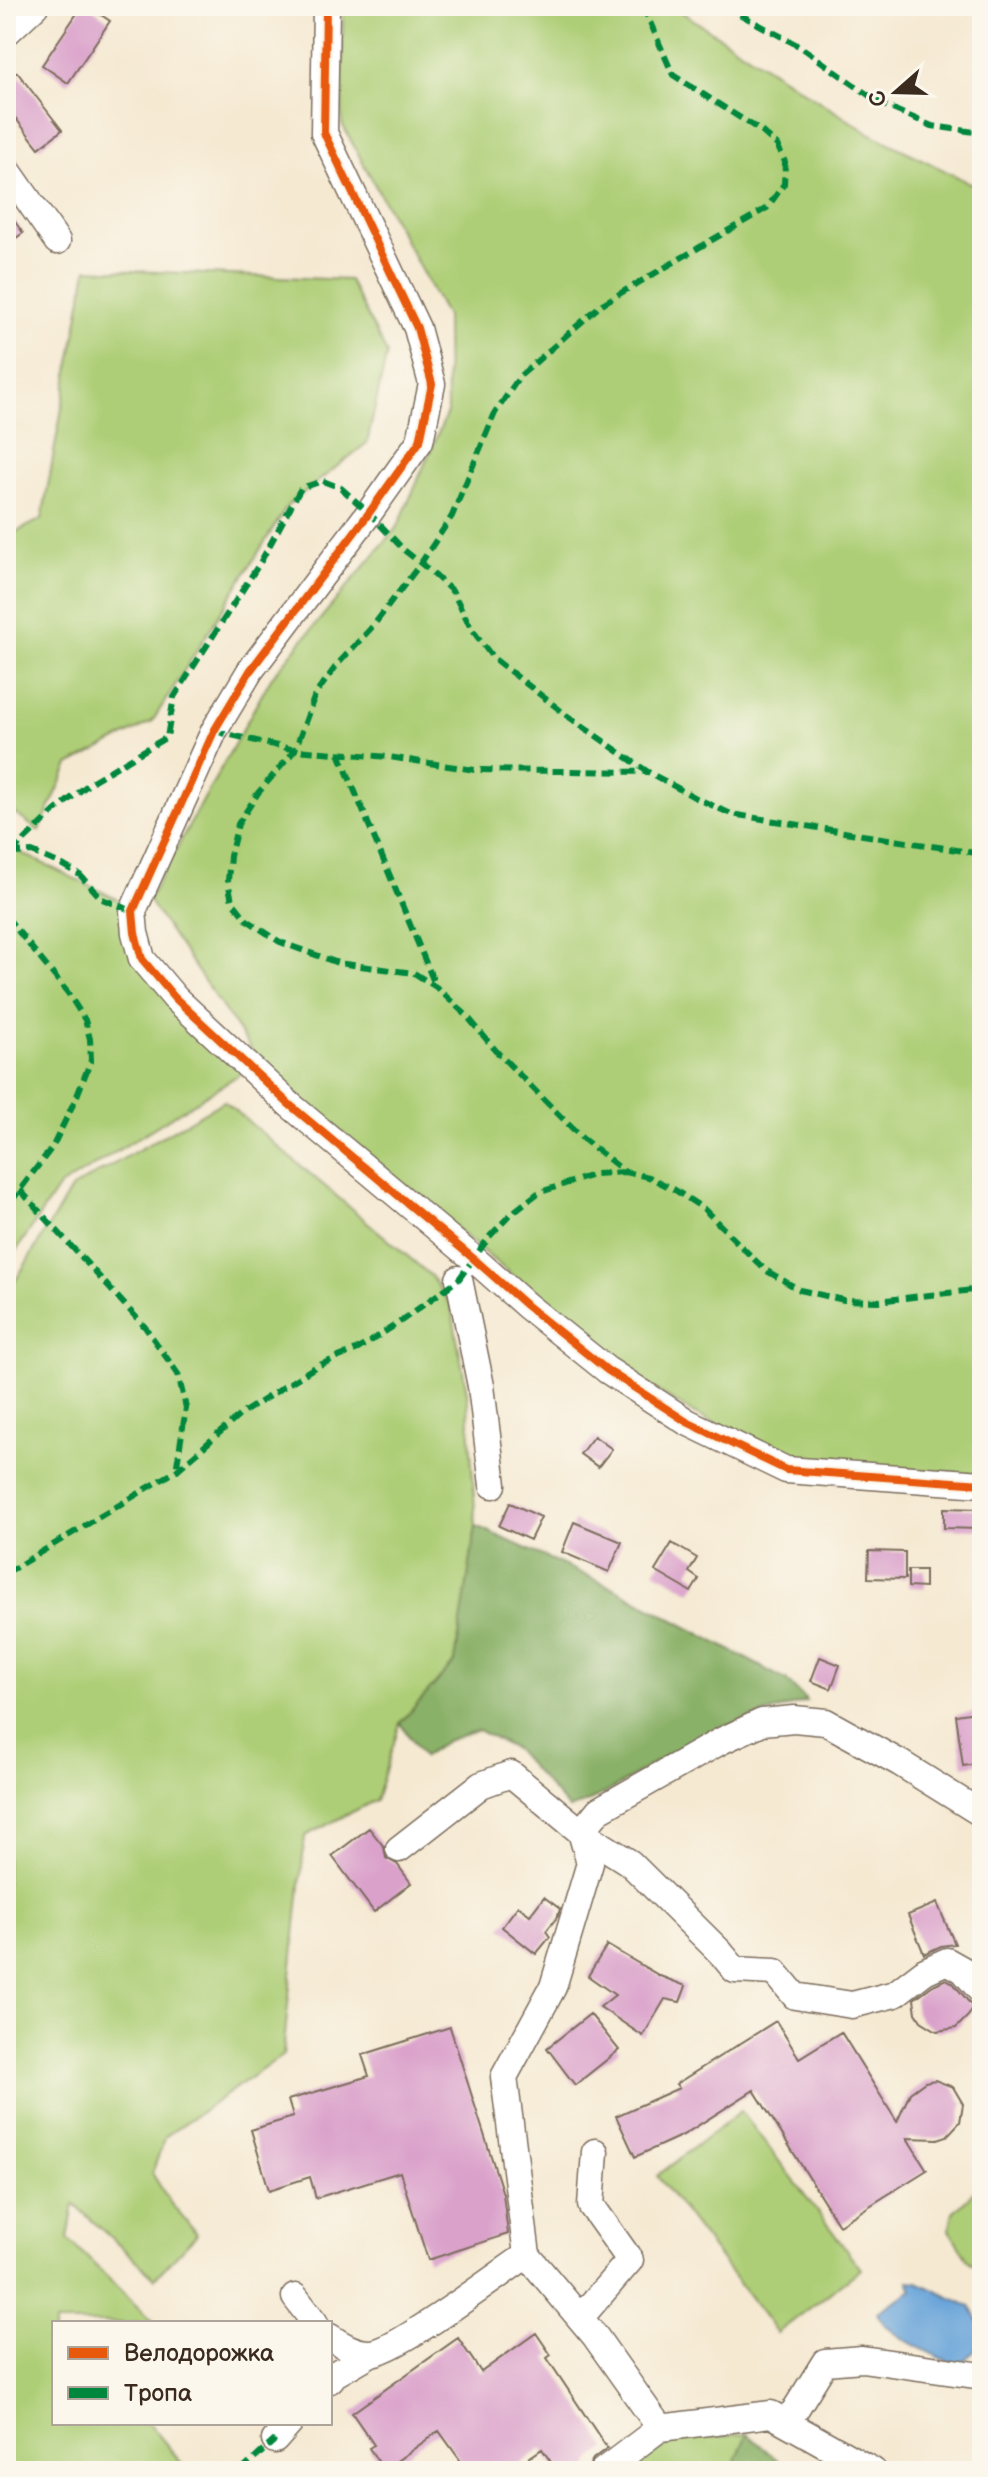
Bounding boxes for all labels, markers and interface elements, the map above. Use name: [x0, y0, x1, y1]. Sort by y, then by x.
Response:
north arrow: [856, 52, 936, 132]
text: С: [863, 87, 894, 110]
legend: [52, 2321, 332, 2425]
text: Велодорожка: [124, 2339, 274, 2368]
text: Тропа: [124, 2379, 192, 2408]

